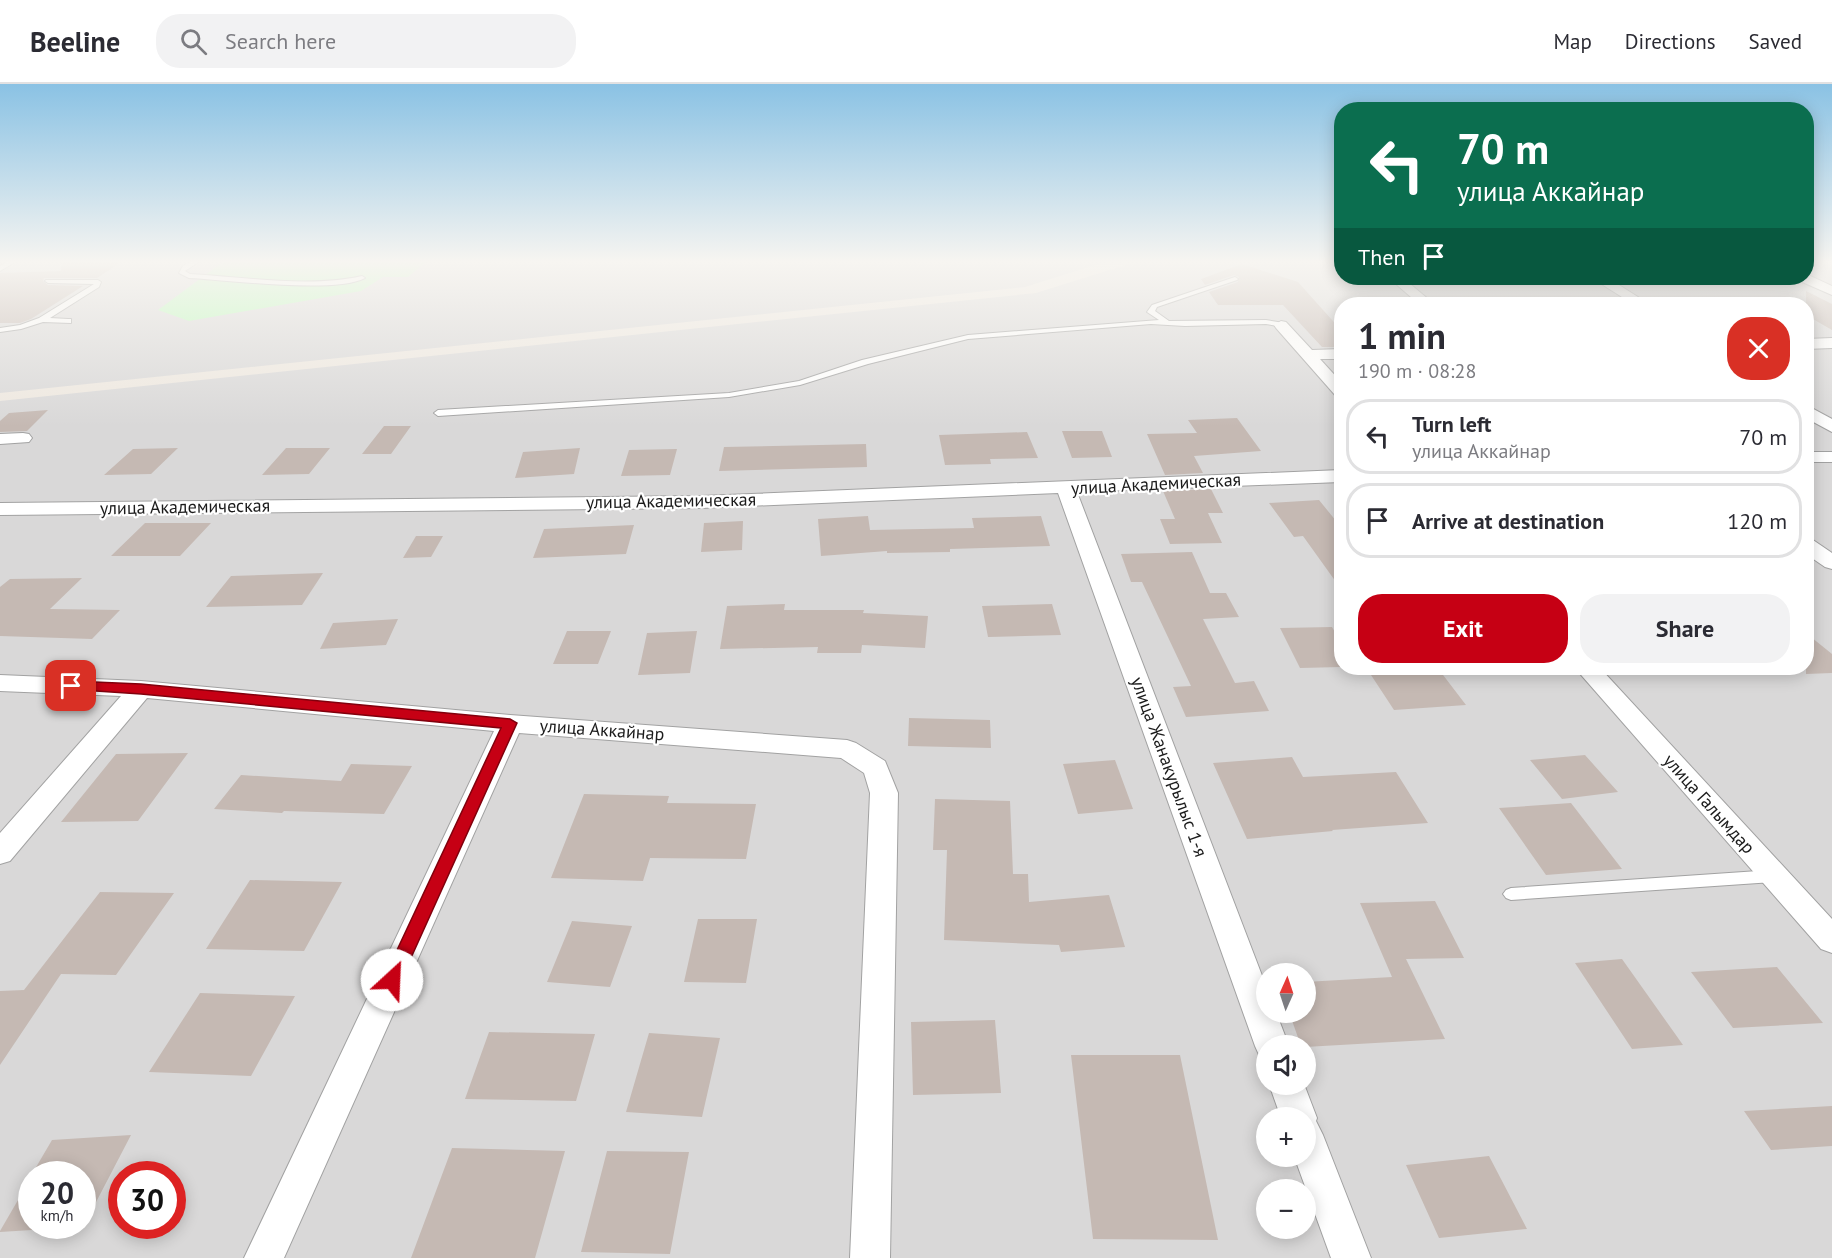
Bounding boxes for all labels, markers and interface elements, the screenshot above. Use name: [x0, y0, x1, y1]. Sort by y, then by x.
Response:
search box: [156, 14, 576, 68]
text: Beeline: [30, 23, 120, 60]
icon: search: [177, 25, 210, 58]
text: Search here: [225, 27, 336, 55]
text: Map: [1553, 28, 1592, 55]
text: Directions: [1625, 28, 1716, 55]
text: Saved: [1749, 28, 1802, 55]
text: 70 m: [1457, 121, 1549, 176]
icon: left: [1358, 126, 1436, 204]
text: улица Аккайнар: [1457, 174, 1644, 208]
icon: arrive: [1417, 240, 1450, 273]
text: Then: [1358, 243, 1405, 271]
text: 1 min: [1358, 312, 1446, 359]
button: close: [1727, 317, 1790, 380]
text: 190 m · 08:28: [1358, 358, 1476, 384]
text: Turn left: [1412, 410, 1492, 438]
icon: left: [1361, 420, 1394, 453]
text: 70 m: [1739, 423, 1787, 451]
text: улица Аккайнар: [1412, 438, 1551, 464]
street label: улица Академическая: [1070, 468, 1242, 499]
street label: улица Академическая: [586, 488, 756, 513]
street label: улица Академическая: [100, 494, 270, 519]
icon: arrive: [1361, 504, 1394, 537]
text: Arrive at destination: [1412, 507, 1604, 535]
text: 120 m: [1727, 507, 1787, 535]
button: Exit: [1358, 594, 1568, 663]
button: Share: [1580, 594, 1790, 663]
pin: [45, 660, 96, 711]
icon: arrive: [54, 669, 87, 702]
street label: улица Жанакурылыс 1-я: [1126, 674, 1213, 860]
street label: улица Аккайнар: [539, 714, 665, 745]
street label: улица Галымдар: [1659, 749, 1760, 858]
position arrow: [360, 948, 424, 1012]
north arrow: [1256, 963, 1316, 1023]
map controls: [1256, 963, 1316, 1239]
button: sound: [1256, 1035, 1316, 1095]
button: +: [1256, 1107, 1316, 1167]
speed limit sign: 30: [108, 1161, 186, 1239]
text: 20: [40, 1173, 74, 1212]
button: −: [1256, 1179, 1316, 1239]
text: km/h: [41, 1206, 73, 1225]

